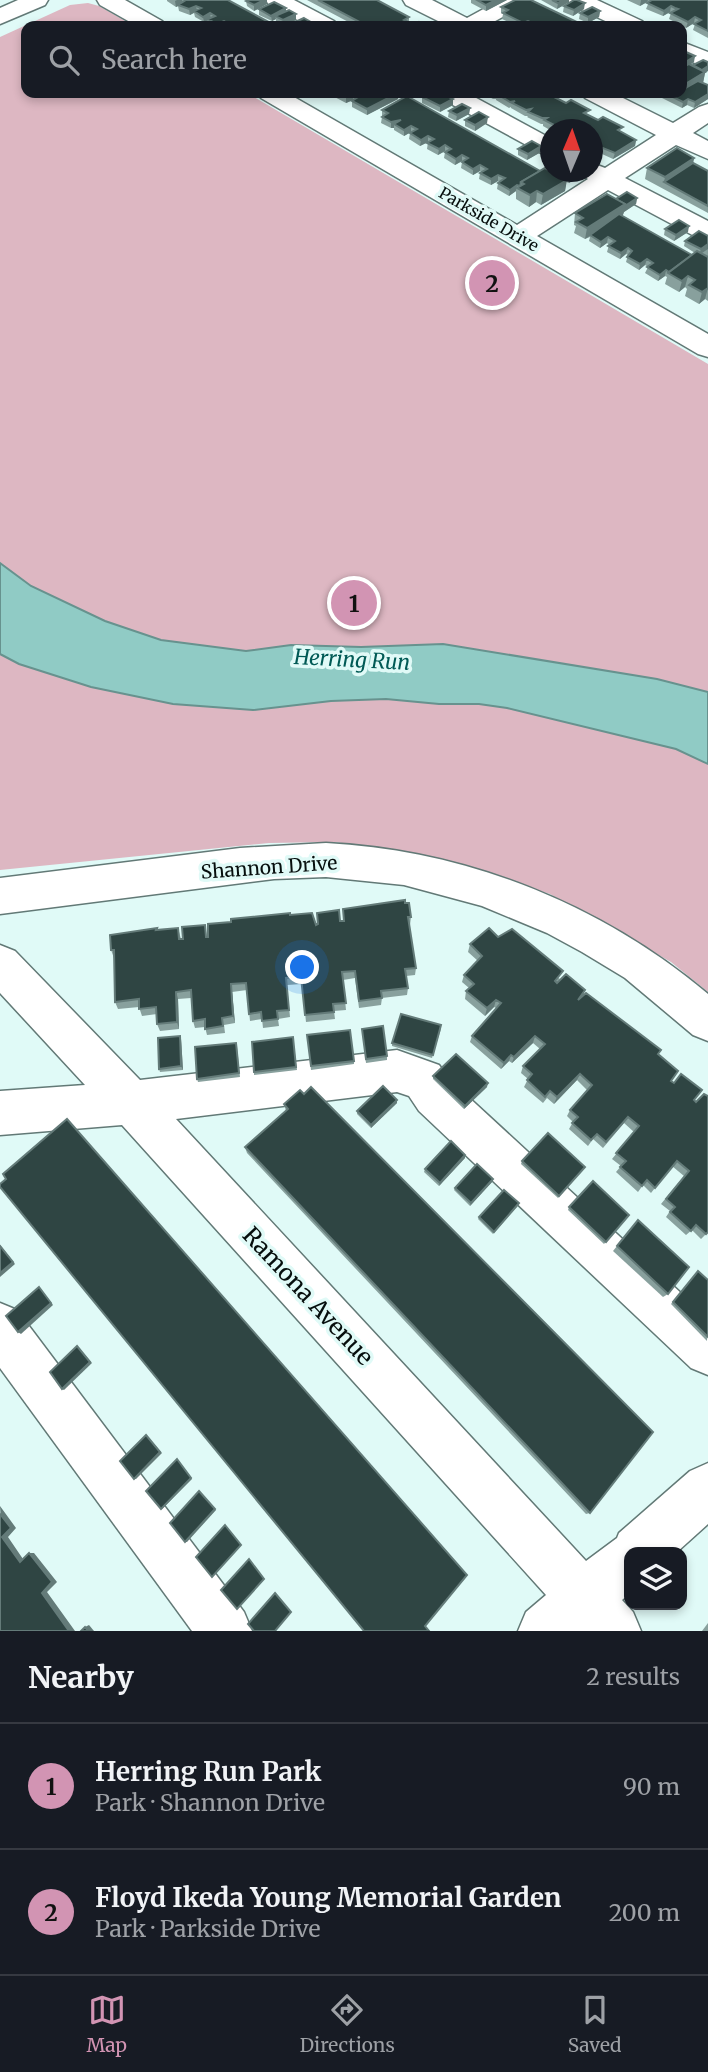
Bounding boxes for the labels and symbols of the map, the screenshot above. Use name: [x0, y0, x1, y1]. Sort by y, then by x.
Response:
north arrow: [540, 119, 603, 182]
street label: Parkside Drive: [436, 182, 542, 256]
pin: 2: [469, 257, 515, 309]
pin: 1: [331, 577, 377, 629]
water label: Herring Run: [292, 643, 411, 676]
street label: Shannon Drive: [200, 850, 338, 884]
your location: [285, 950, 319, 984]
street label: Ramona Avenue: [237, 1221, 380, 1371]

